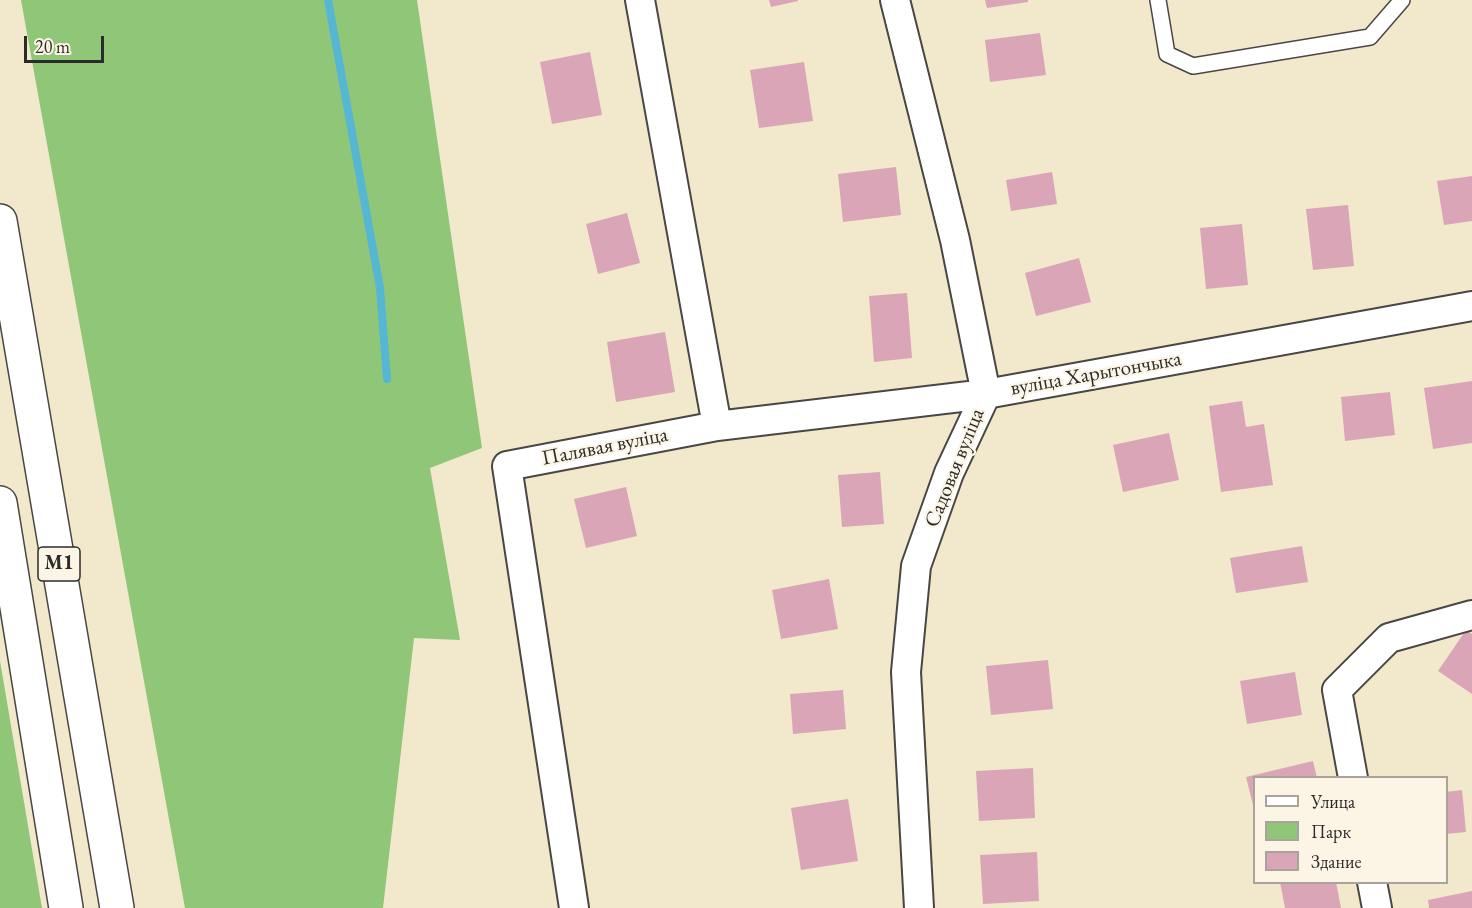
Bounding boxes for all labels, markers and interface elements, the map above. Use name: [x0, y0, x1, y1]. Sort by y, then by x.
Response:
scale bar: [27, 24, 106, 62]
text: 20 m: [35, 35, 70, 58]
street label: вуліца Харытончыка: [1009, 347, 1183, 401]
street label: Садовая вуліца: [920, 405, 990, 531]
street label: Палявая вуліца: [540, 422, 670, 472]
road number: М1: [38, 547, 80, 581]
legend: [1253, 776, 1448, 884]
text: Улица: [1311, 790, 1355, 813]
text: Парк: [1311, 820, 1351, 843]
text: Здание: [1311, 850, 1361, 873]

